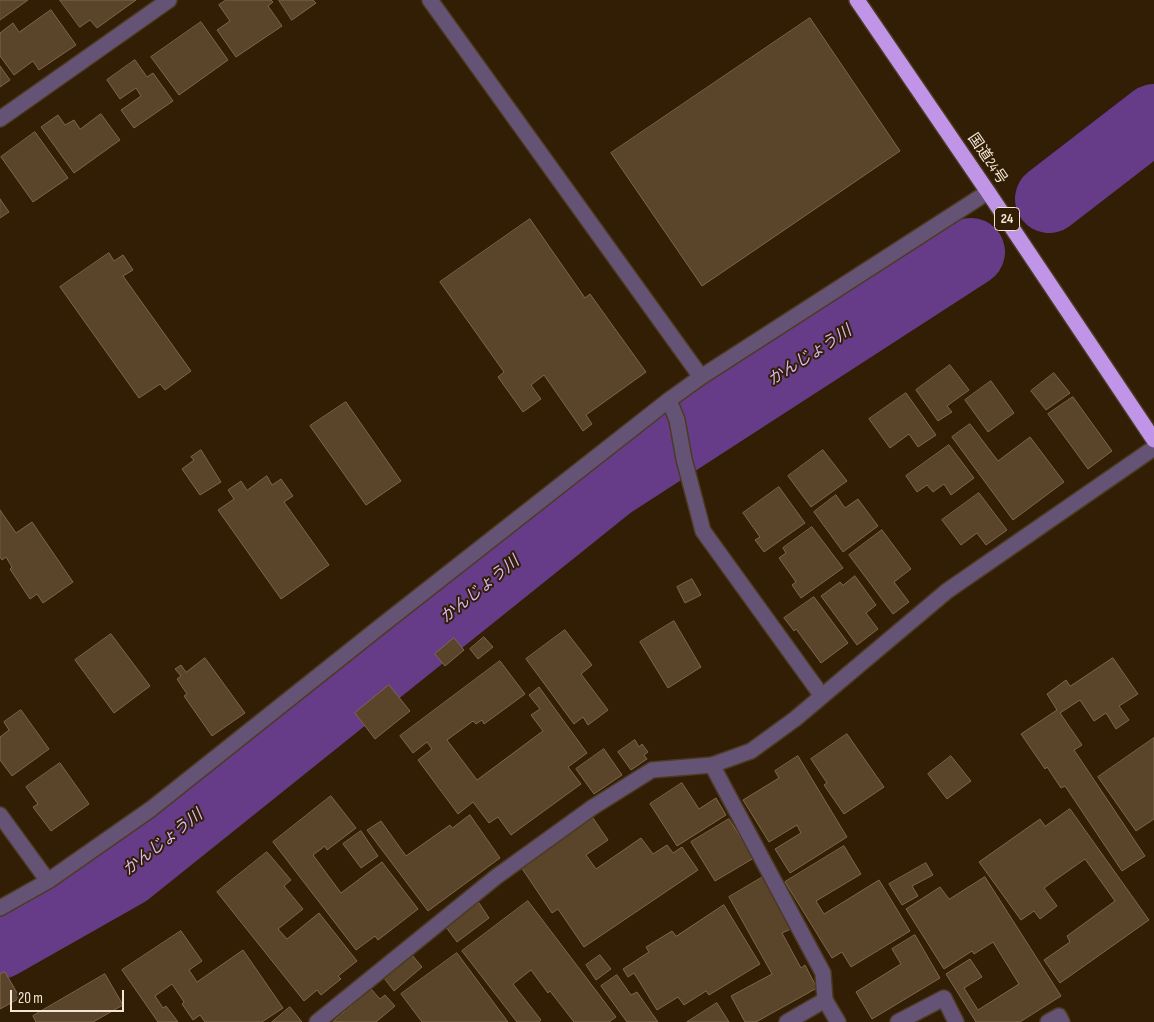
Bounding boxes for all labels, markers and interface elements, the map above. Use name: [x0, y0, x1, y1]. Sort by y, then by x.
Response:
street label: 国道24号: [964, 130, 1010, 188]
road number: 24: [994, 208, 1020, 230]
water label: かんじょう川: [765, 322, 855, 390]
water label: かんじょう川: [437, 552, 523, 628]
water label: かんじょう川: [119, 806, 207, 880]
scale bar: [12, 980, 126, 1012]
text: 20 m: [18, 989, 43, 1008]

